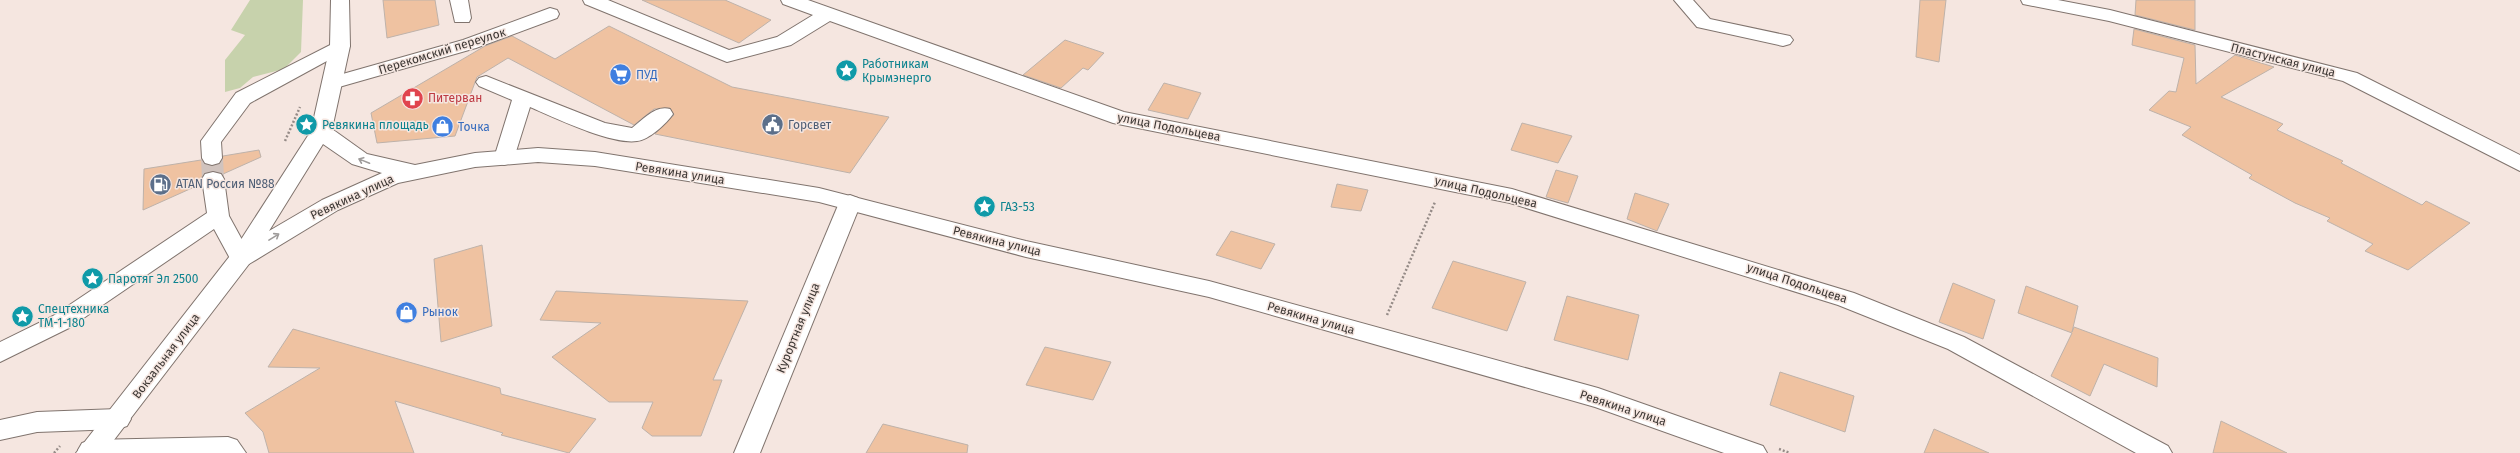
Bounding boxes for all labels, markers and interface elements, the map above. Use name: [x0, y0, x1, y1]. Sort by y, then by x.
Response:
street label: Перекомский переулок: [377, 25, 508, 77]
street label: Пластунская улица: [2229, 40, 2337, 80]
place label: Работникам Крымэнерго: [862, 57, 932, 85]
place icon: Работникам Крымэнерго: [833, 58, 859, 84]
supermarket icon: ПУД: [608, 62, 634, 88]
place label: ПУД: [636, 68, 658, 82]
pharmacy icon: Питерван: [399, 85, 425, 111]
place label: Питерван: [428, 91, 482, 105]
street label: улица Подольцева: [1116, 110, 1222, 144]
place icon: Ревякина площадь: [293, 112, 319, 138]
public building icon: Горсвет: [759, 112, 785, 138]
shop icon: Точка: [430, 114, 456, 140]
place label: Ревякина площадь: [322, 118, 429, 132]
place label: Горсвет: [788, 118, 832, 132]
place label: Точка: [458, 120, 490, 134]
one-way arrow: [359, 157, 371, 165]
street label: Ревякина улица: [634, 159, 726, 187]
fuel station icon: ATAN Россия №88: [147, 171, 173, 197]
street label: Ревякина улица: [308, 172, 396, 222]
street label: улица Подольцева: [1433, 173, 1539, 211]
place label: ATAN Россия №88: [176, 177, 275, 191]
place icon: ГАЗ-53: [971, 194, 997, 220]
place label: ГАЗ-53: [1000, 200, 1035, 214]
street label: Ревякина улица: [952, 223, 1042, 259]
one-way arrow: [268, 233, 280, 241]
street label: улица Подольцева: [1745, 260, 1849, 306]
place icon: Паротяг Эл 2500: [79, 266, 105, 292]
place label: Паротяг Эл 2500: [108, 272, 199, 286]
street label: Курортная улица: [774, 281, 822, 375]
shop icon: Рынок: [394, 299, 420, 325]
street label: Ревякина улица: [1266, 299, 1356, 337]
place label: Спецтехника ТМ-1-180: [38, 302, 109, 330]
place icon: Спецтехника ТМ-1-180: [9, 303, 35, 329]
place label: Рынок: [422, 305, 459, 319]
street label: Вокзальная улица: [129, 311, 203, 401]
street label: Ревякина улица: [1578, 387, 1668, 429]

